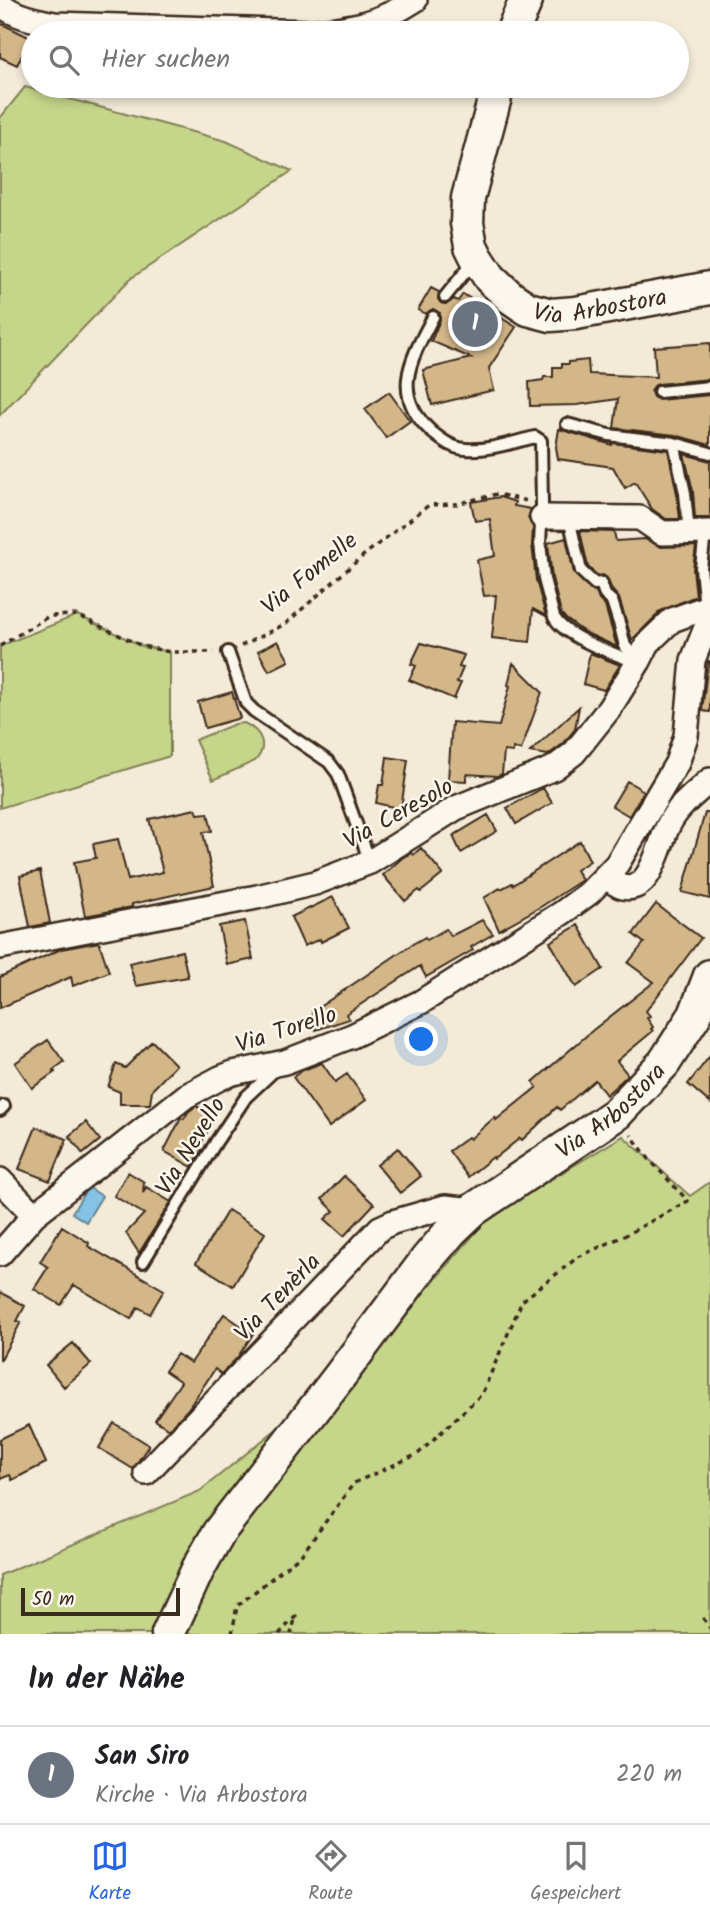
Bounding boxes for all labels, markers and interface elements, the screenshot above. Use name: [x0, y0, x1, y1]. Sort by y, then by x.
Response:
search box: [21, 21, 689, 98]
text: Hier suchen: [101, 39, 230, 81]
icon: search: [45, 41, 83, 79]
street label: Via Arbostora: [528, 278, 670, 336]
pin: 1: [452, 298, 498, 350]
street label: Via Fomelle: [253, 523, 367, 626]
street label: Via Ceresolo: [336, 768, 461, 861]
street label: Via Torello: [231, 996, 342, 1065]
your location: [404, 1022, 438, 1056]
street label: Via Arbostora: [548, 1054, 676, 1170]
street label: Via Nevello: [146, 1090, 237, 1204]
street label: Via Tenèrla: [225, 1244, 331, 1352]
scale bar: [21, 1585, 180, 1617]
text: 50 m: [32, 1585, 74, 1615]
text: In der Nähe: [28, 1656, 185, 1704]
text: San Siro: [95, 1736, 189, 1778]
text: 1: [48, 1757, 54, 1793]
text: 220 m: [616, 1757, 682, 1793]
text: Kirche · Via Arbostora: [95, 1778, 308, 1814]
tab: Karte: [89, 1837, 131, 1909]
tab: Route: [308, 1837, 353, 1909]
tab: Gespeichert: [530, 1837, 621, 1909]

